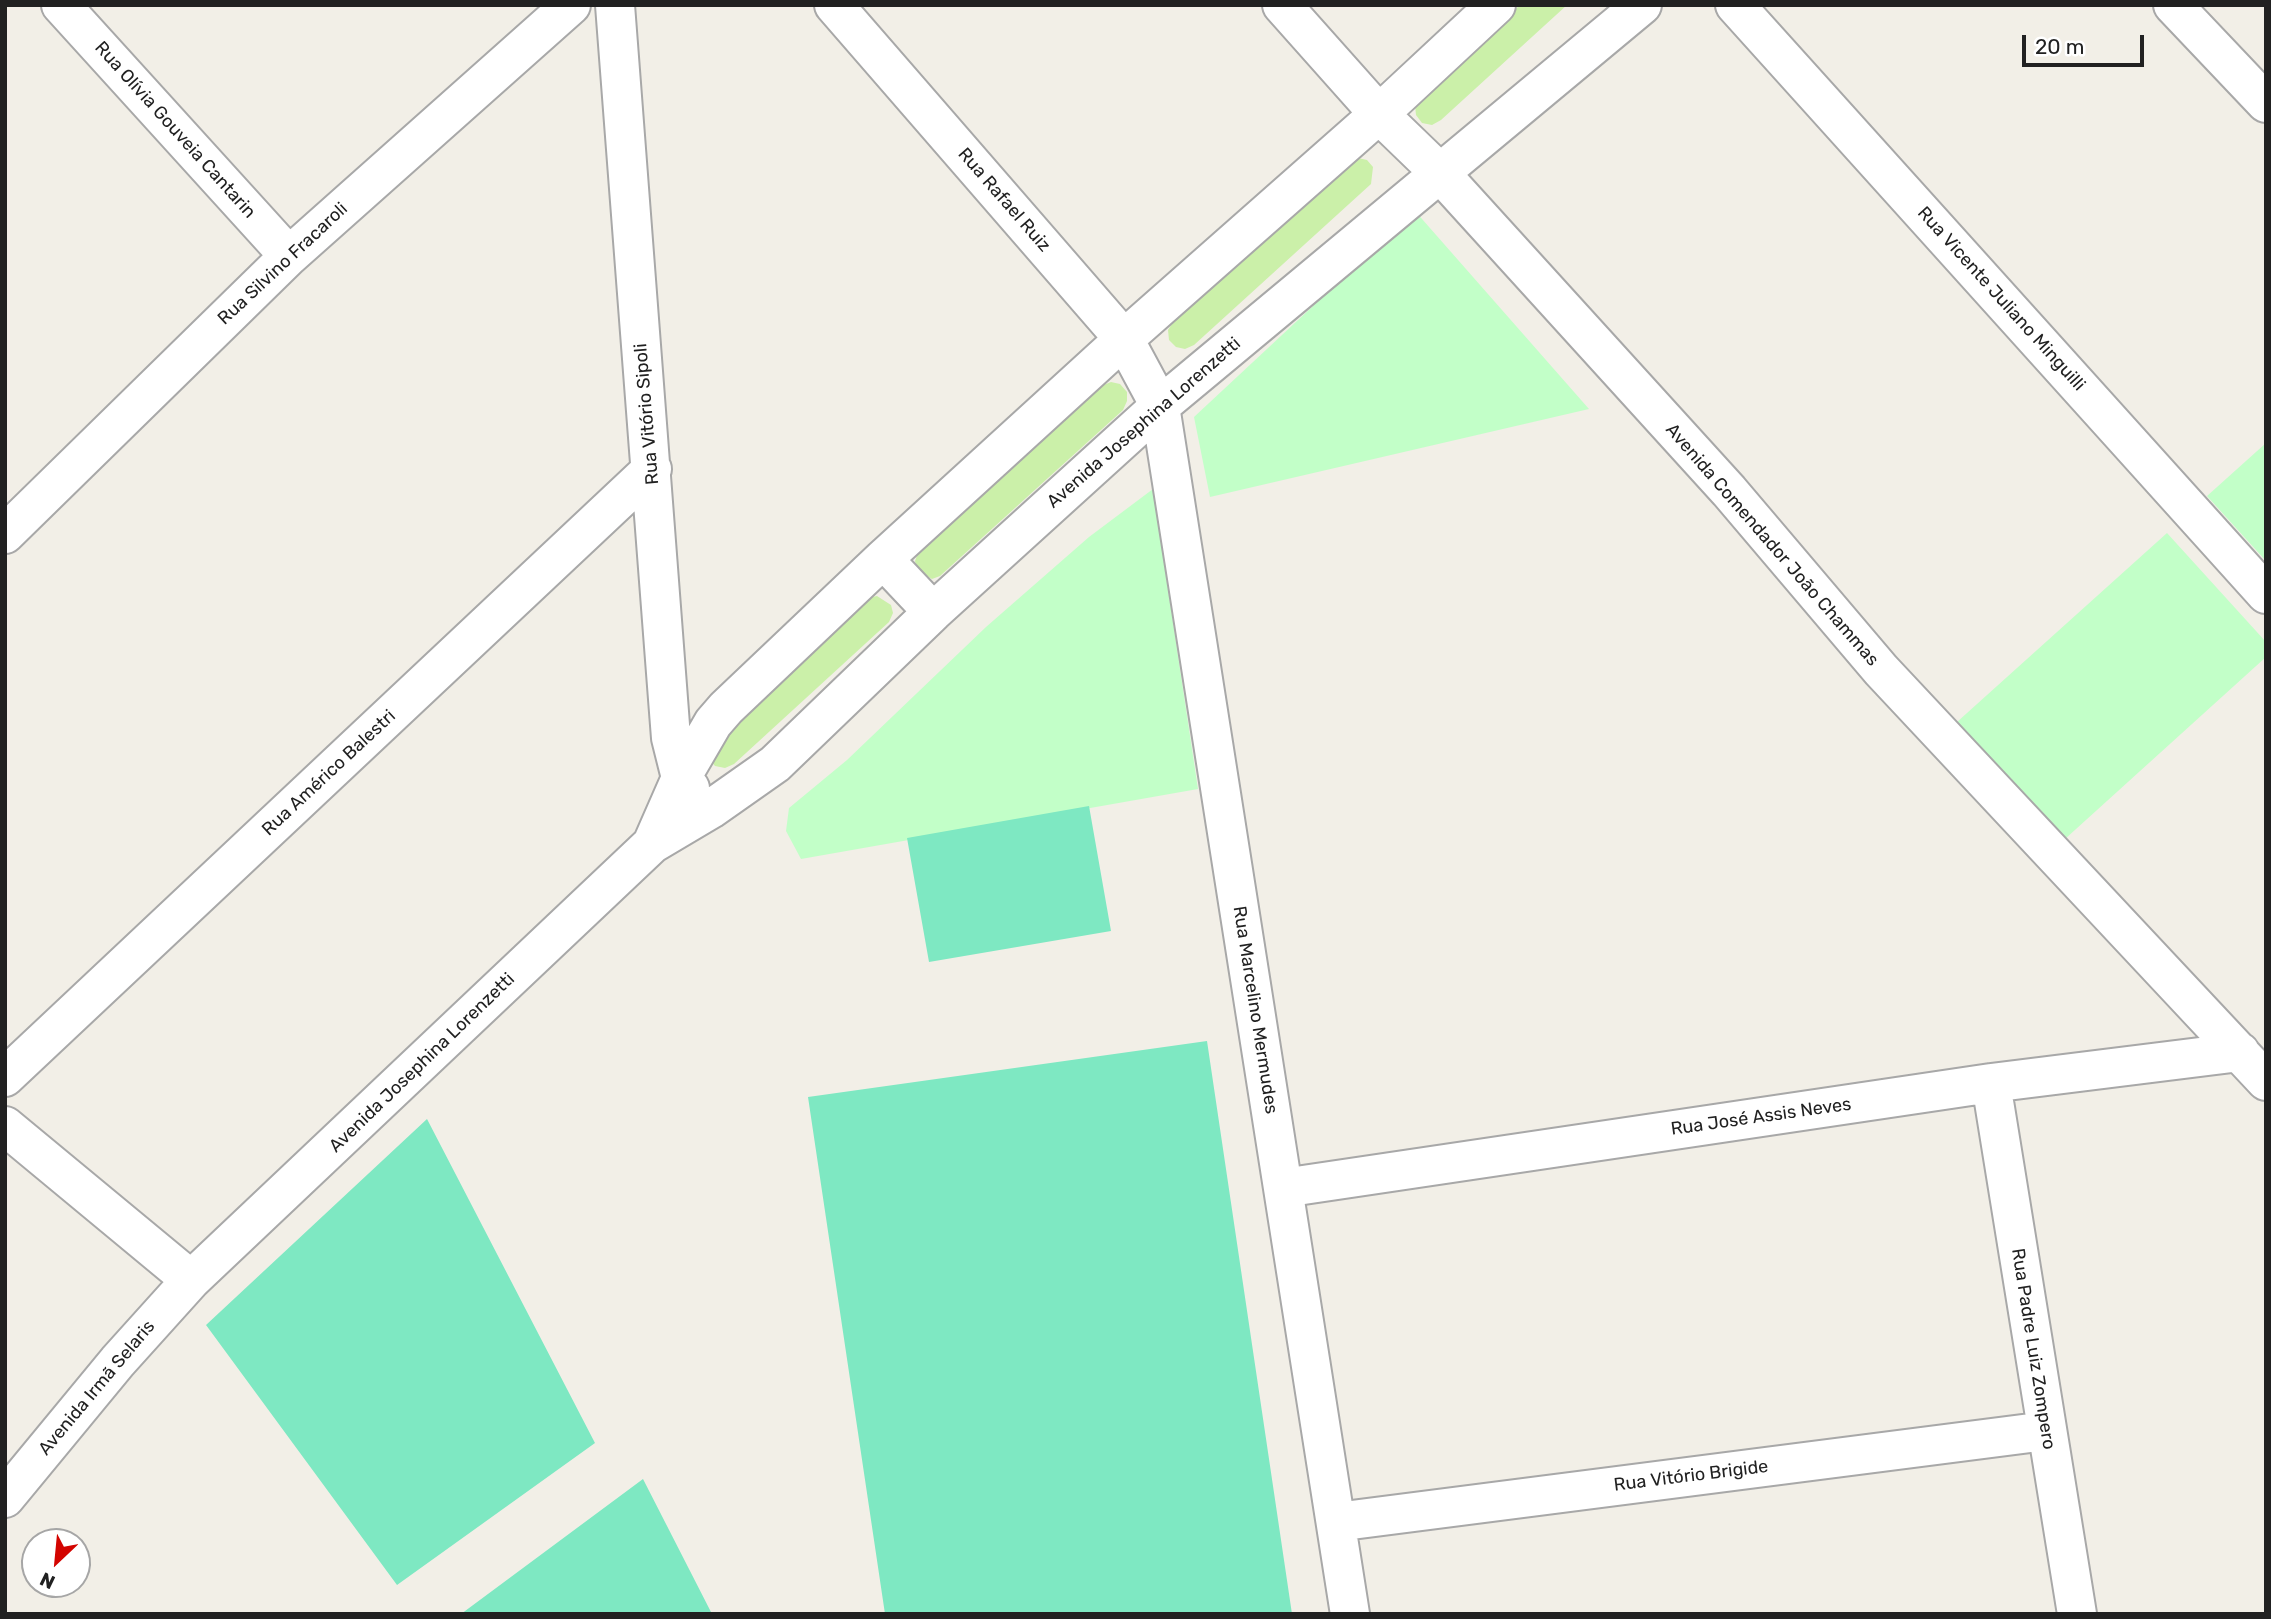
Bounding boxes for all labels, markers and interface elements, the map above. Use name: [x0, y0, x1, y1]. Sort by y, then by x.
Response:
scale bar: [2026, 21, 2148, 65]
text: 20 m: [2035, 34, 2084, 59]
street label: Rua Olívia Gouveia Cantarin: [90, 37, 260, 223]
street label: Rua Rafael Ruiz: [953, 144, 1055, 256]
street label: Rua Silvino Fracaroli: [214, 198, 352, 330]
street label: Rua Vicente Juliano Minguilli: [1913, 202, 2089, 396]
street label: Avenida Josephina Lorenzetti: [1043, 333, 1245, 513]
street label: Rua Vitório Sipoli: [630, 342, 664, 486]
street label: Avenida Comendador João Chammas: [1661, 419, 1883, 671]
street label: Rua Américo Balestri: [258, 705, 400, 841]
street label: Rua Marcelino Mermudes: [1228, 904, 1282, 1116]
street label: Avenida Josephina Lorenzetti: [325, 969, 519, 1157]
street label: Rua José Assis Neves: [1669, 1094, 1853, 1140]
street label: Rua Padre Luiz Zompero: [2006, 1247, 2060, 1451]
street label: Avenida Irmã Selaris: [34, 1316, 160, 1460]
street label: Rua Vitório Brigide: [1613, 1456, 1769, 1496]
north arrow: [21, 1528, 91, 1598]
text: N: [36, 1567, 59, 1594]

